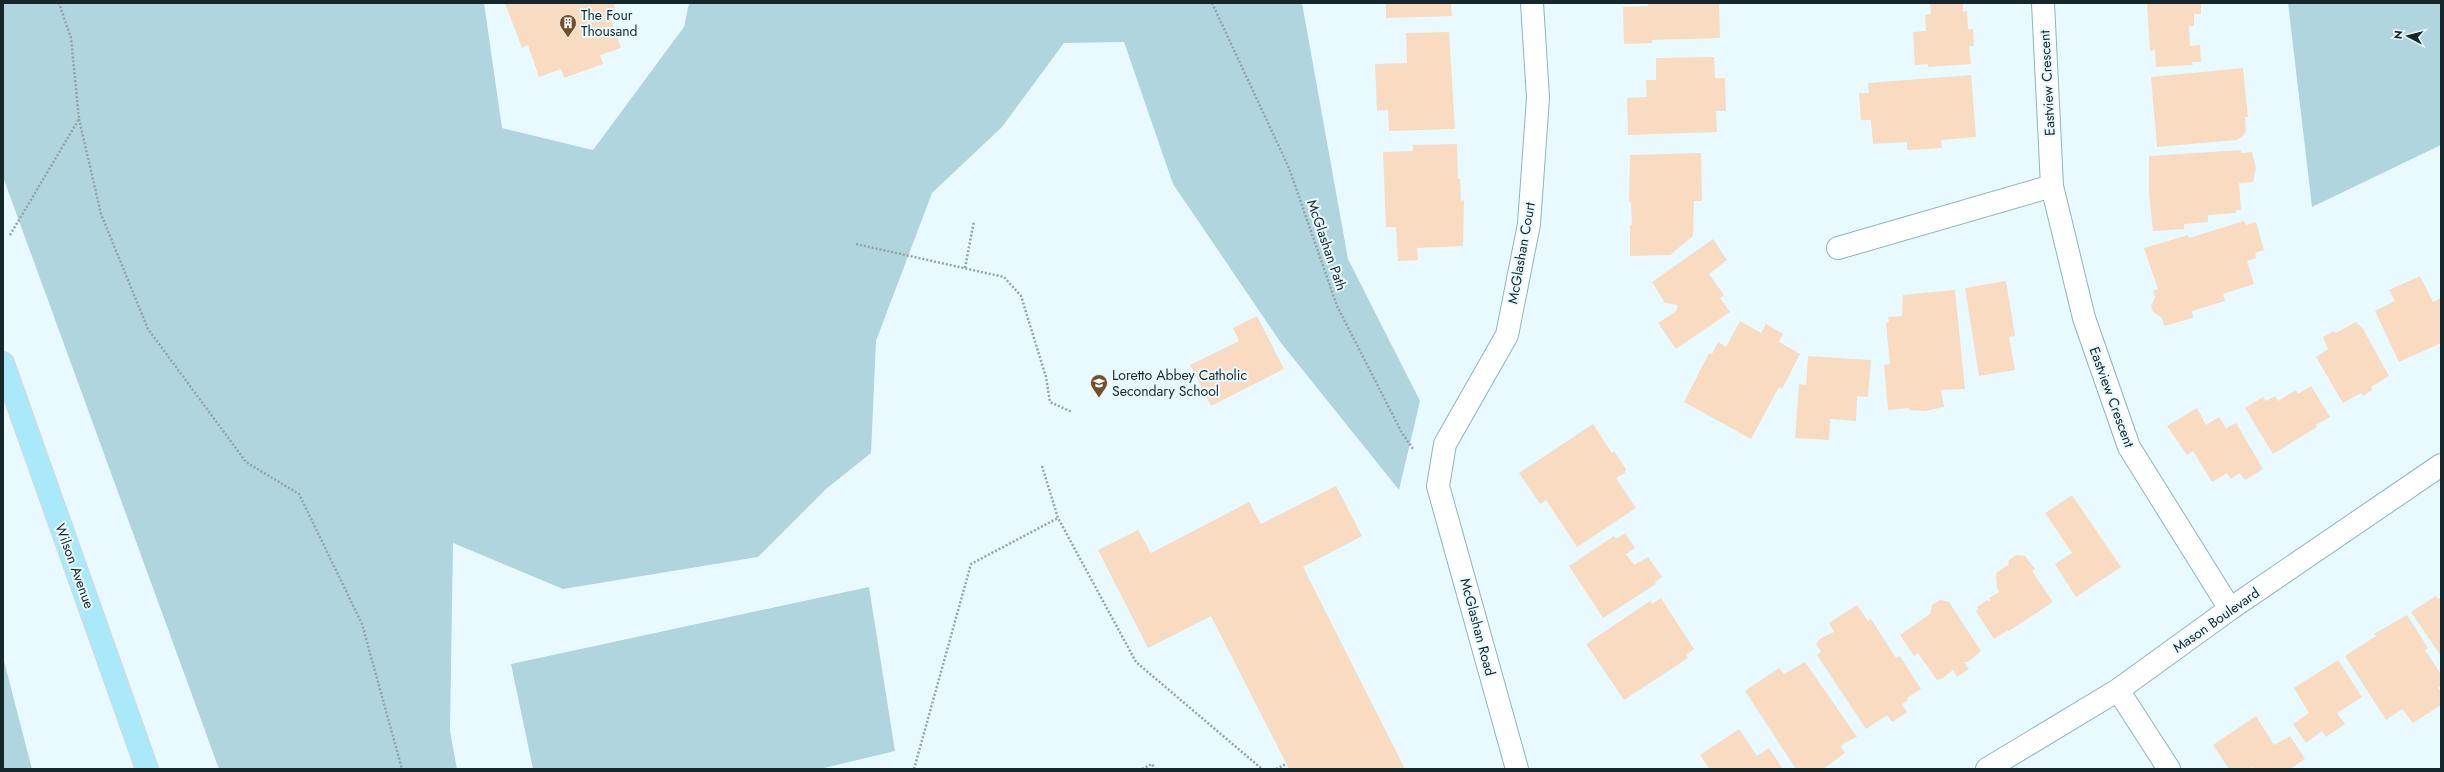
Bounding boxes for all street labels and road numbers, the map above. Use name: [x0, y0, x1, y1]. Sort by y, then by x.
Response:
street label: Eastview Crescent: [2034, 29, 2060, 136]
street label: McGlashan Path: [1302, 197, 1352, 293]
street label: McGlashan Court: [1502, 200, 1540, 305]
street label: Eastview Crescent: [2085, 344, 2140, 451]
street label: Wilson Avenue: [50, 521, 100, 611]
street label: McGlashan Road: [1455, 576, 1501, 678]
street label: Mason Boulevard: [2169, 583, 2263, 657]

